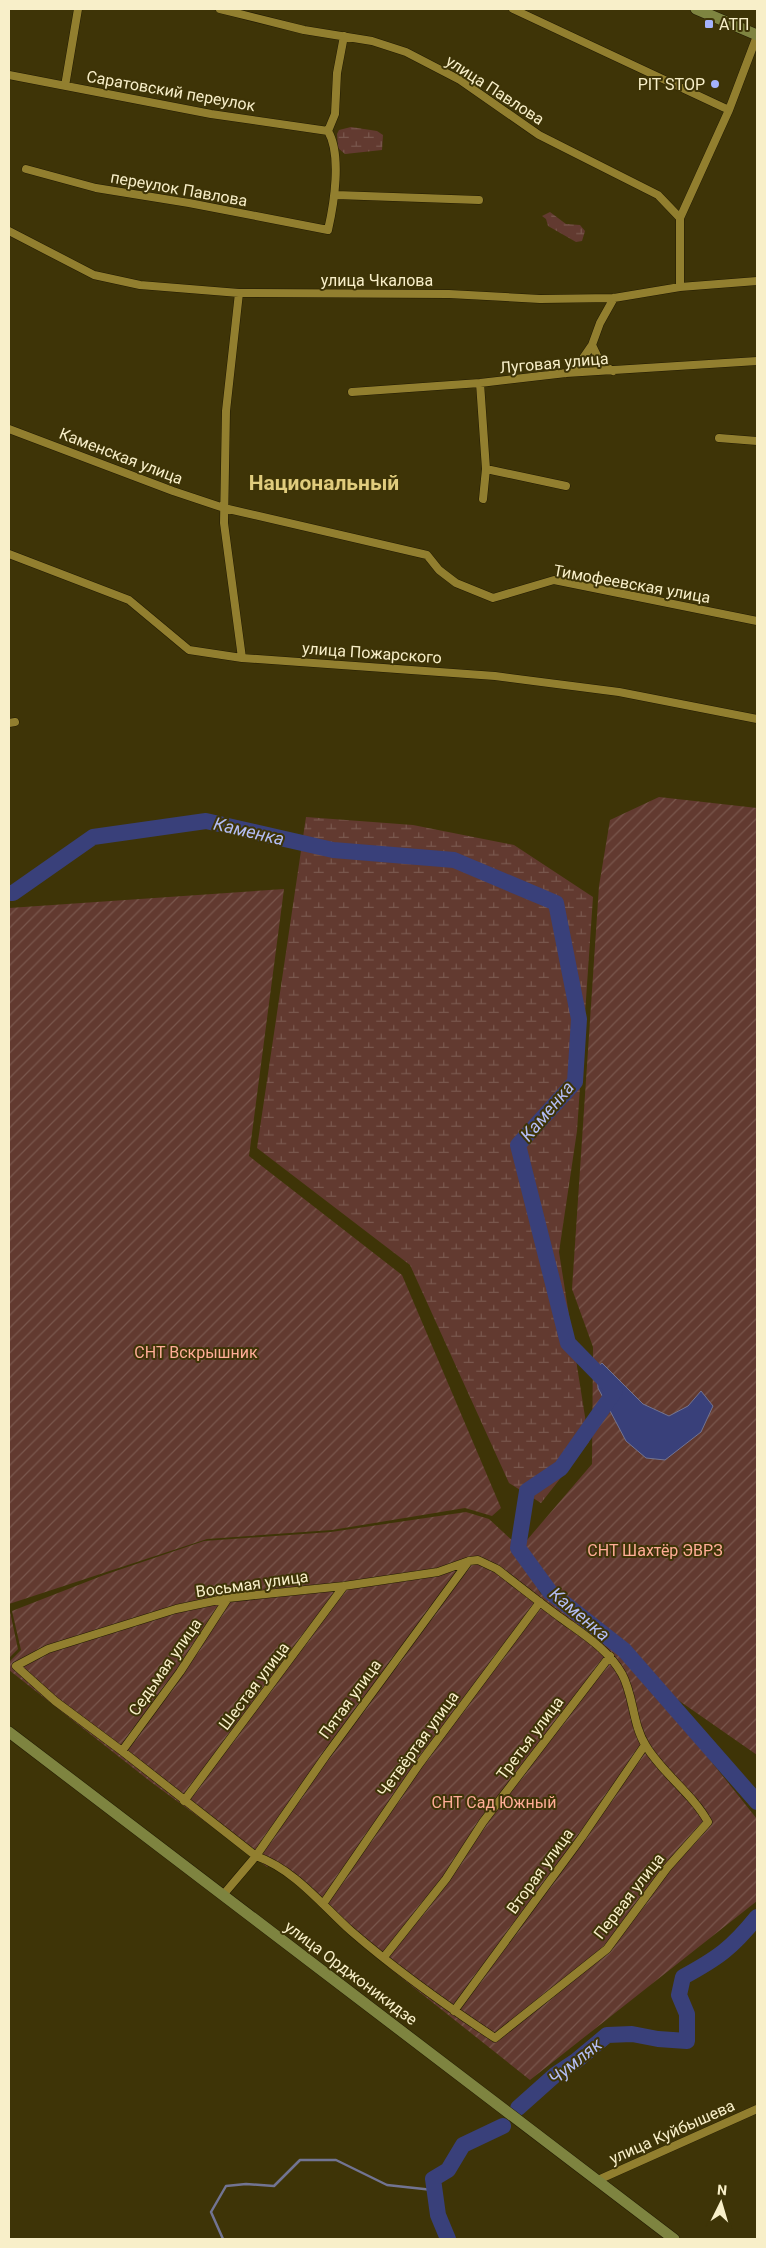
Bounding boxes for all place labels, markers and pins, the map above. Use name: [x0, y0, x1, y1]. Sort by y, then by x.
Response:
place label: АТП: [719, 15, 749, 34]
marker: АТП: [703, 18, 715, 30]
place label: PIT STOP: [638, 75, 705, 94]
marker: PIT STOP: [709, 78, 721, 90]

